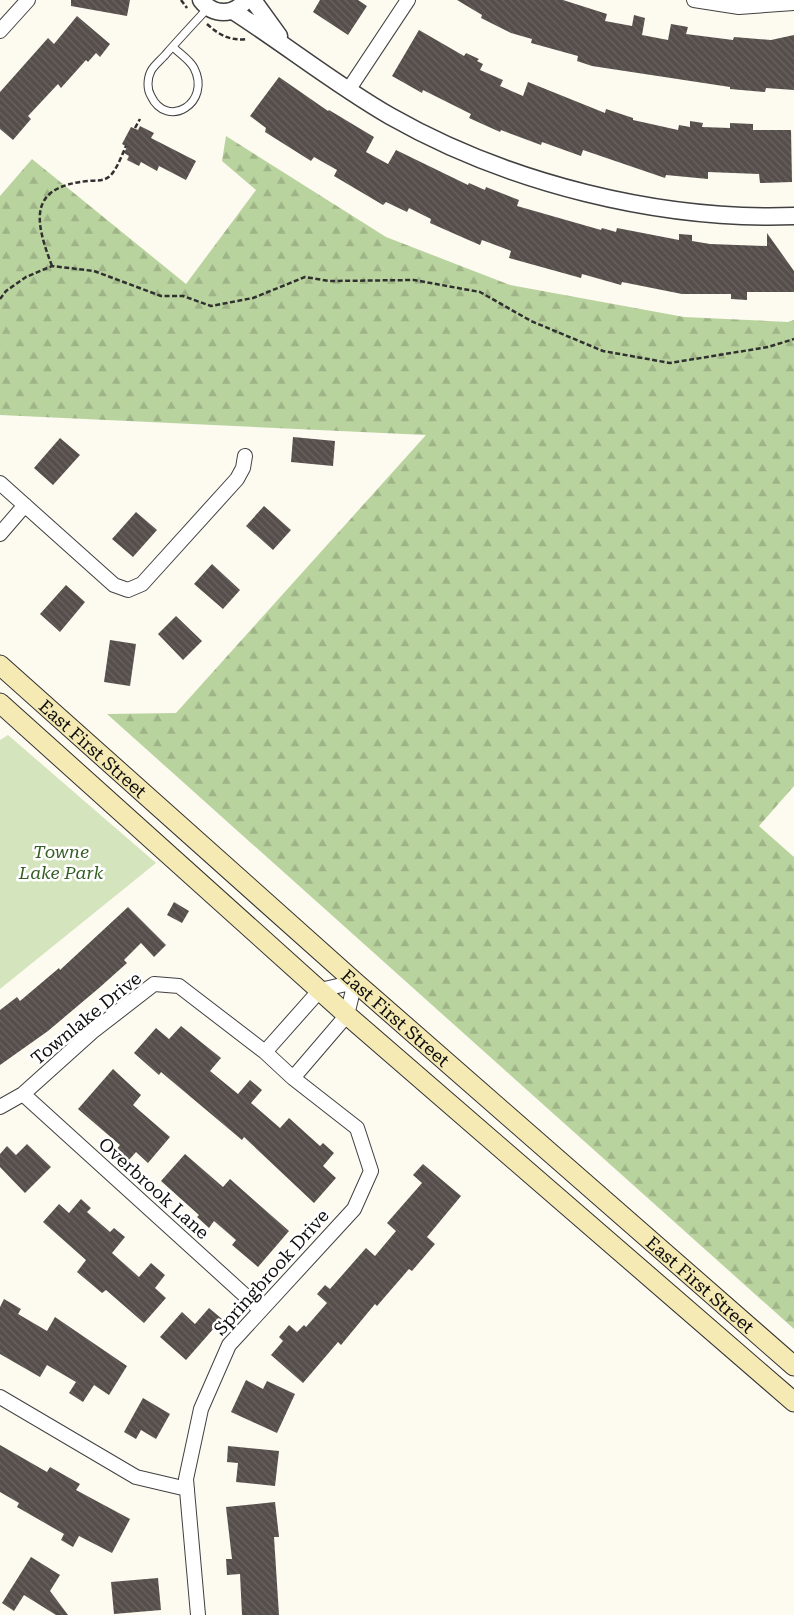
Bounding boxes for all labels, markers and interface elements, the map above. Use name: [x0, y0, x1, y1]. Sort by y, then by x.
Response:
street label: East First Street: [35, 695, 151, 802]
park label: Towne Lake Park: [18, 841, 103, 883]
street label: East First Street: [337, 965, 454, 1071]
street label: Townlake Drive: [27, 967, 145, 1069]
street label: Overbrook Lane: [95, 1133, 214, 1243]
street label: Springbrook Drive: [209, 1205, 333, 1339]
street label: East First Street: [642, 1231, 759, 1337]

